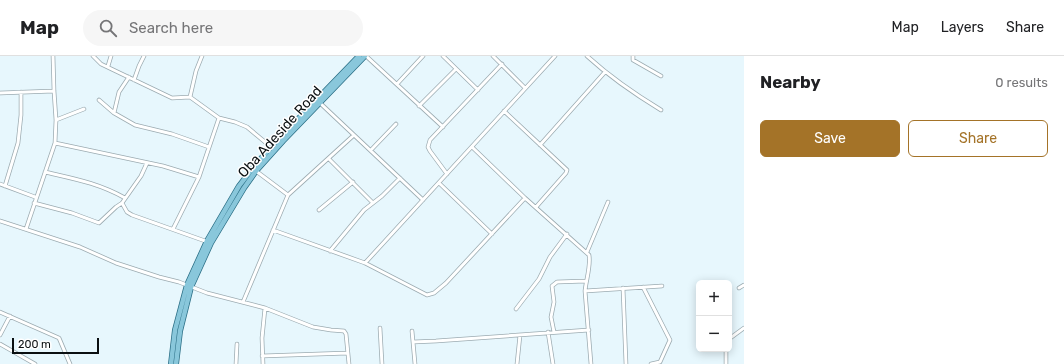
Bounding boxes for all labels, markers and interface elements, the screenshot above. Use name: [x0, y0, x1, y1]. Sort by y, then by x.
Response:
search box: [83, 10, 363, 46]
text: Map: [20, 16, 59, 39]
icon: search: [97, 17, 119, 39]
text: Search here: [129, 19, 213, 37]
text: Map: [892, 19, 919, 36]
text: Layers: [941, 19, 984, 36]
text: Share: [1006, 19, 1044, 36]
text: Nearby: [760, 72, 821, 92]
text: 0 results: [995, 75, 1048, 90]
street label: Oba Adeside Road: [234, 83, 326, 181]
button: Save: [760, 120, 900, 157]
button: Share: [908, 120, 1048, 157]
map controls: [696, 280, 732, 352]
button: +: [696, 280, 732, 316]
button: −: [696, 316, 732, 352]
scale bar: [12, 336, 99, 355]
text: 200 m: [18, 338, 51, 351]

